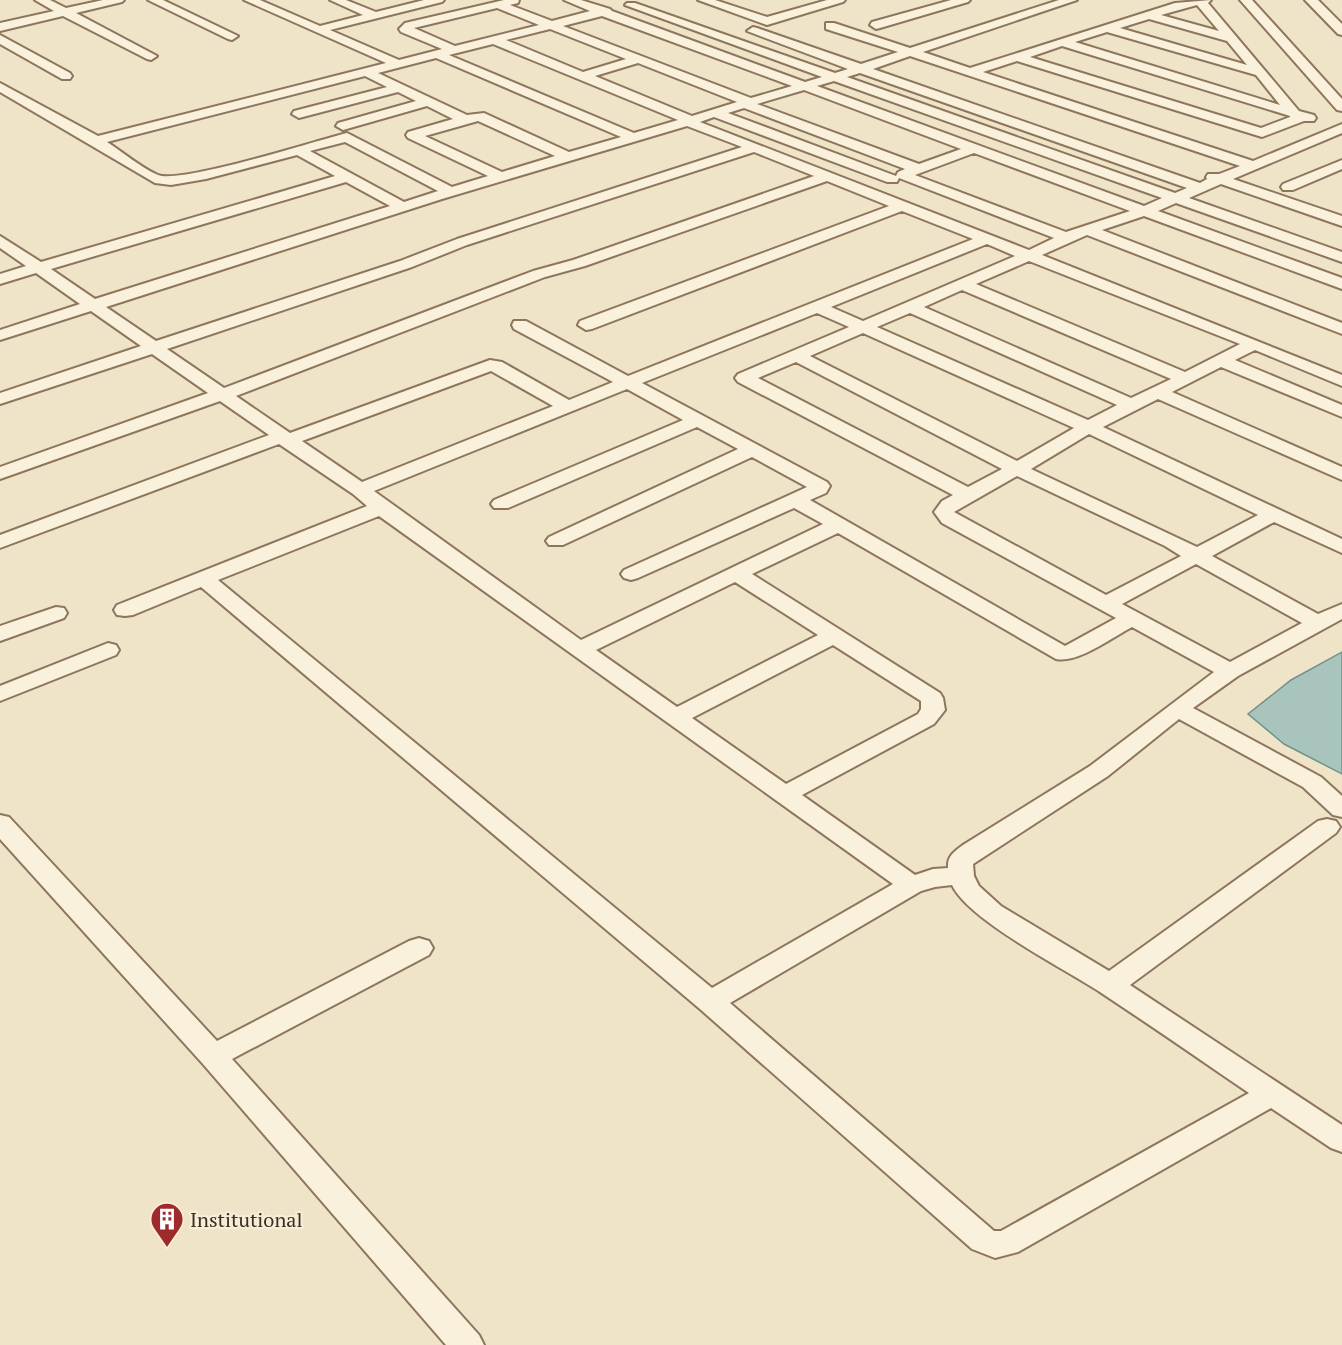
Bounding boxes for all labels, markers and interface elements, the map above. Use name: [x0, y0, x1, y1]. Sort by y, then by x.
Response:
building icon: Institutional: [149, 1201, 185, 1248]
place label: Institutional: [190, 1206, 302, 1233]

